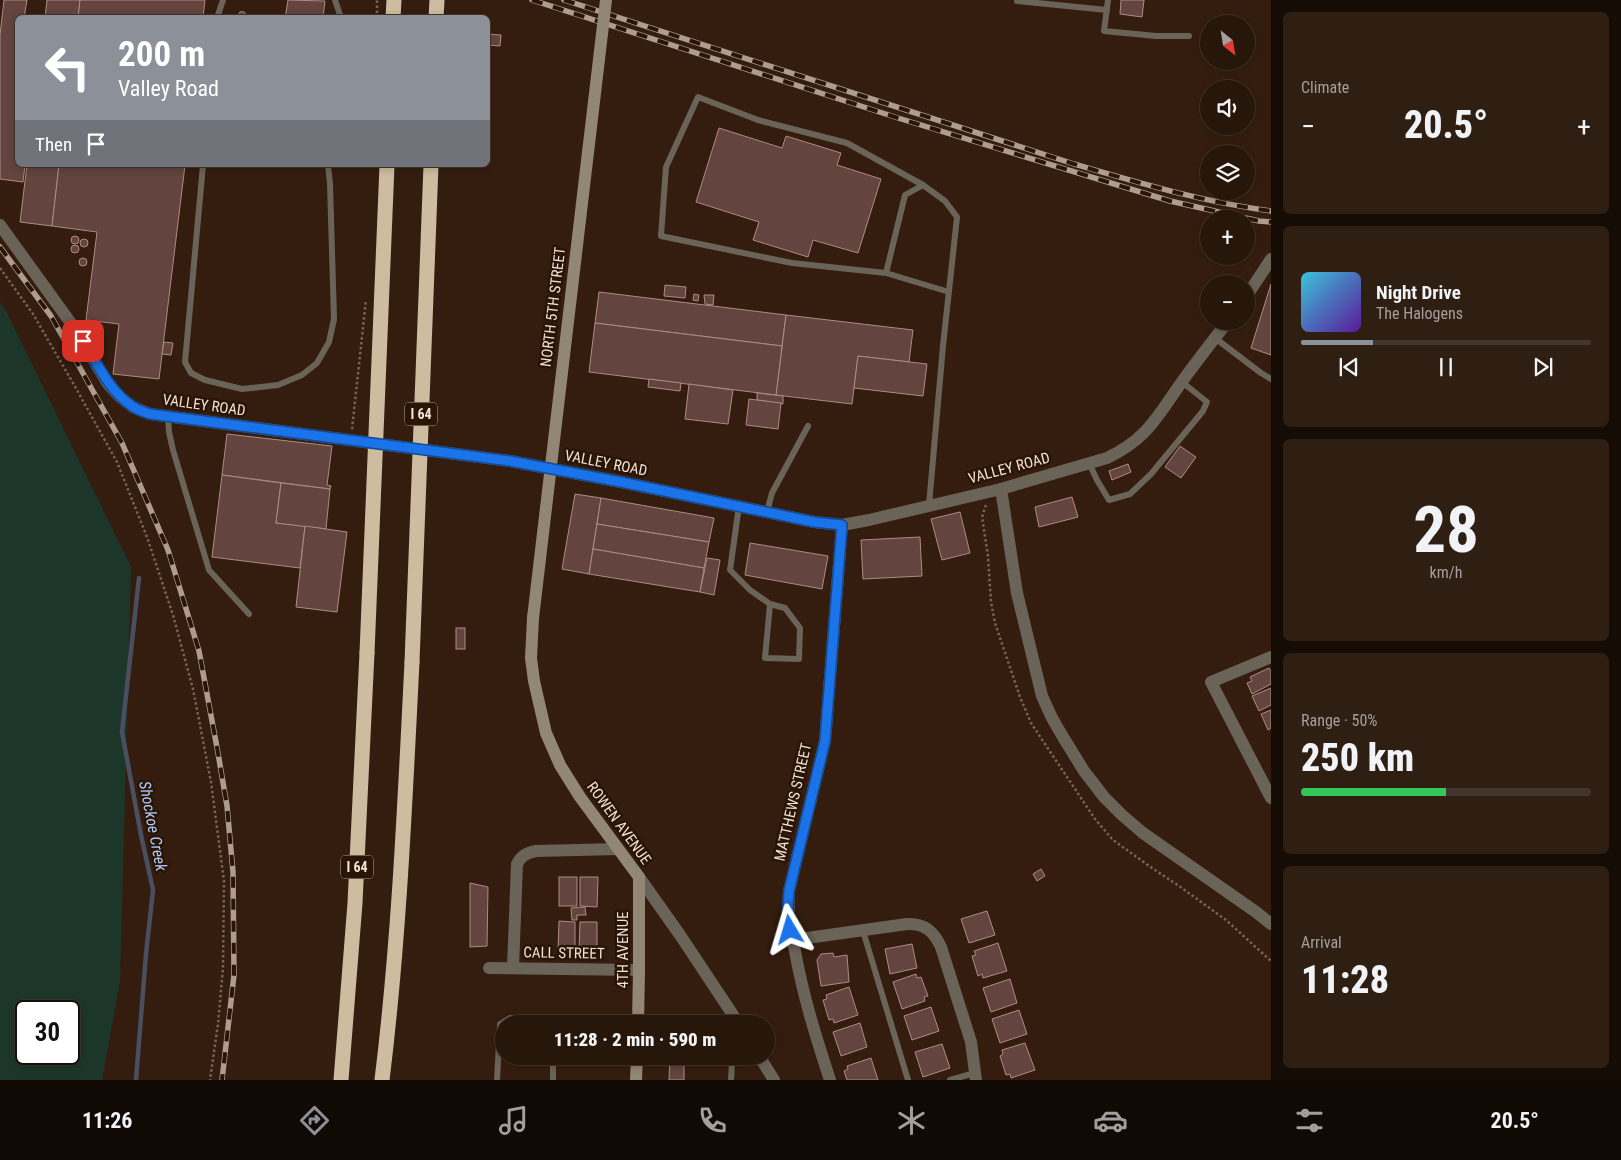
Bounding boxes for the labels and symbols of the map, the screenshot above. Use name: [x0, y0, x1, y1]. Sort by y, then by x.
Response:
north arrow: [1200, 15, 1255, 70]
street label: NORTH 5TH STREET: [537, 246, 569, 368]
pin: [62, 320, 104, 362]
street label: VALLEY ROAD: [161, 390, 247, 420]
road number: I 64: [405, 402, 437, 426]
street label: VALLEY ROAD: [563, 446, 649, 480]
street label: VALLEY ROAD: [966, 448, 1052, 488]
street label: MATTHEWS STREET: [771, 741, 815, 863]
street label: ROWEN AVENUE: [583, 778, 655, 868]
water label: Shockoe Creek: [135, 779, 171, 874]
road number: I 64: [341, 856, 373, 879]
position arrow: [763, 903, 815, 955]
street label: 4TH AVENUE: [614, 911, 632, 989]
street label: CALL STREET: [523, 943, 605, 963]
speed limit sign: 30: [15, 1000, 80, 1065]

